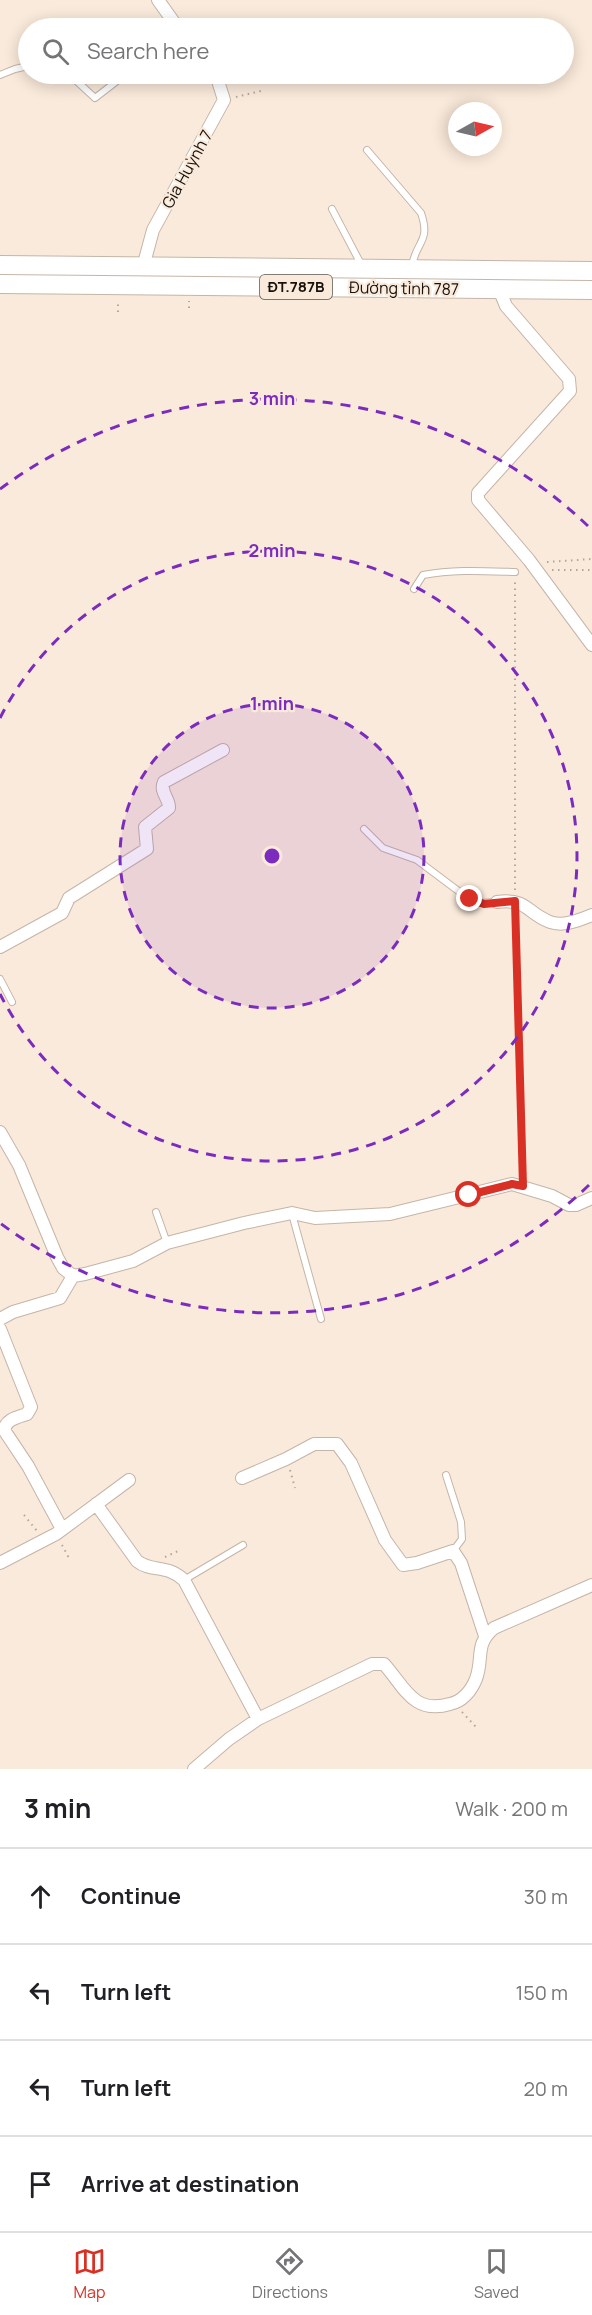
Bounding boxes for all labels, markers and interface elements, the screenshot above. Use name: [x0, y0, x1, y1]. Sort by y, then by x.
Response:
search box: [18, 18, 574, 84]
icon: search: [39, 35, 72, 68]
text: Search here: [87, 36, 209, 66]
north arrow: [448, 102, 502, 156]
street label: Gia Huỳnh 7: [156, 126, 218, 212]
road number: ĐT.787B: [260, 275, 332, 299]
street label: Đường tỉnh 787: [349, 276, 459, 300]
text: 3 min: [249, 386, 295, 410]
text: 2 min: [249, 538, 295, 562]
text: 1 min: [250, 691, 294, 715]
centre of rings: [262, 846, 282, 866]
route end: [456, 885, 482, 911]
route start: [455, 1181, 481, 1207]
text: 3 min: [24, 1790, 91, 1826]
text: Walk · 200 m: [455, 1795, 568, 1822]
icon: ahead: [24, 1880, 57, 1913]
text: Continue: [81, 1881, 181, 1911]
text: 30 m: [524, 1883, 568, 1910]
icon: left: [24, 1976, 57, 2009]
text: Turn left: [81, 1977, 171, 2007]
text: 150 m: [515, 1979, 568, 2006]
icon: left: [24, 2072, 57, 2105]
text: Turn left: [81, 2073, 171, 2103]
text: 20 m: [523, 2075, 568, 2102]
icon: arrive: [24, 2168, 57, 2201]
text: Arrive at destination: [81, 2169, 299, 2199]
tab: Map: [73, 2245, 106, 2303]
tab: Directions: [252, 2245, 328, 2303]
tab: Saved: [474, 2245, 519, 2303]

